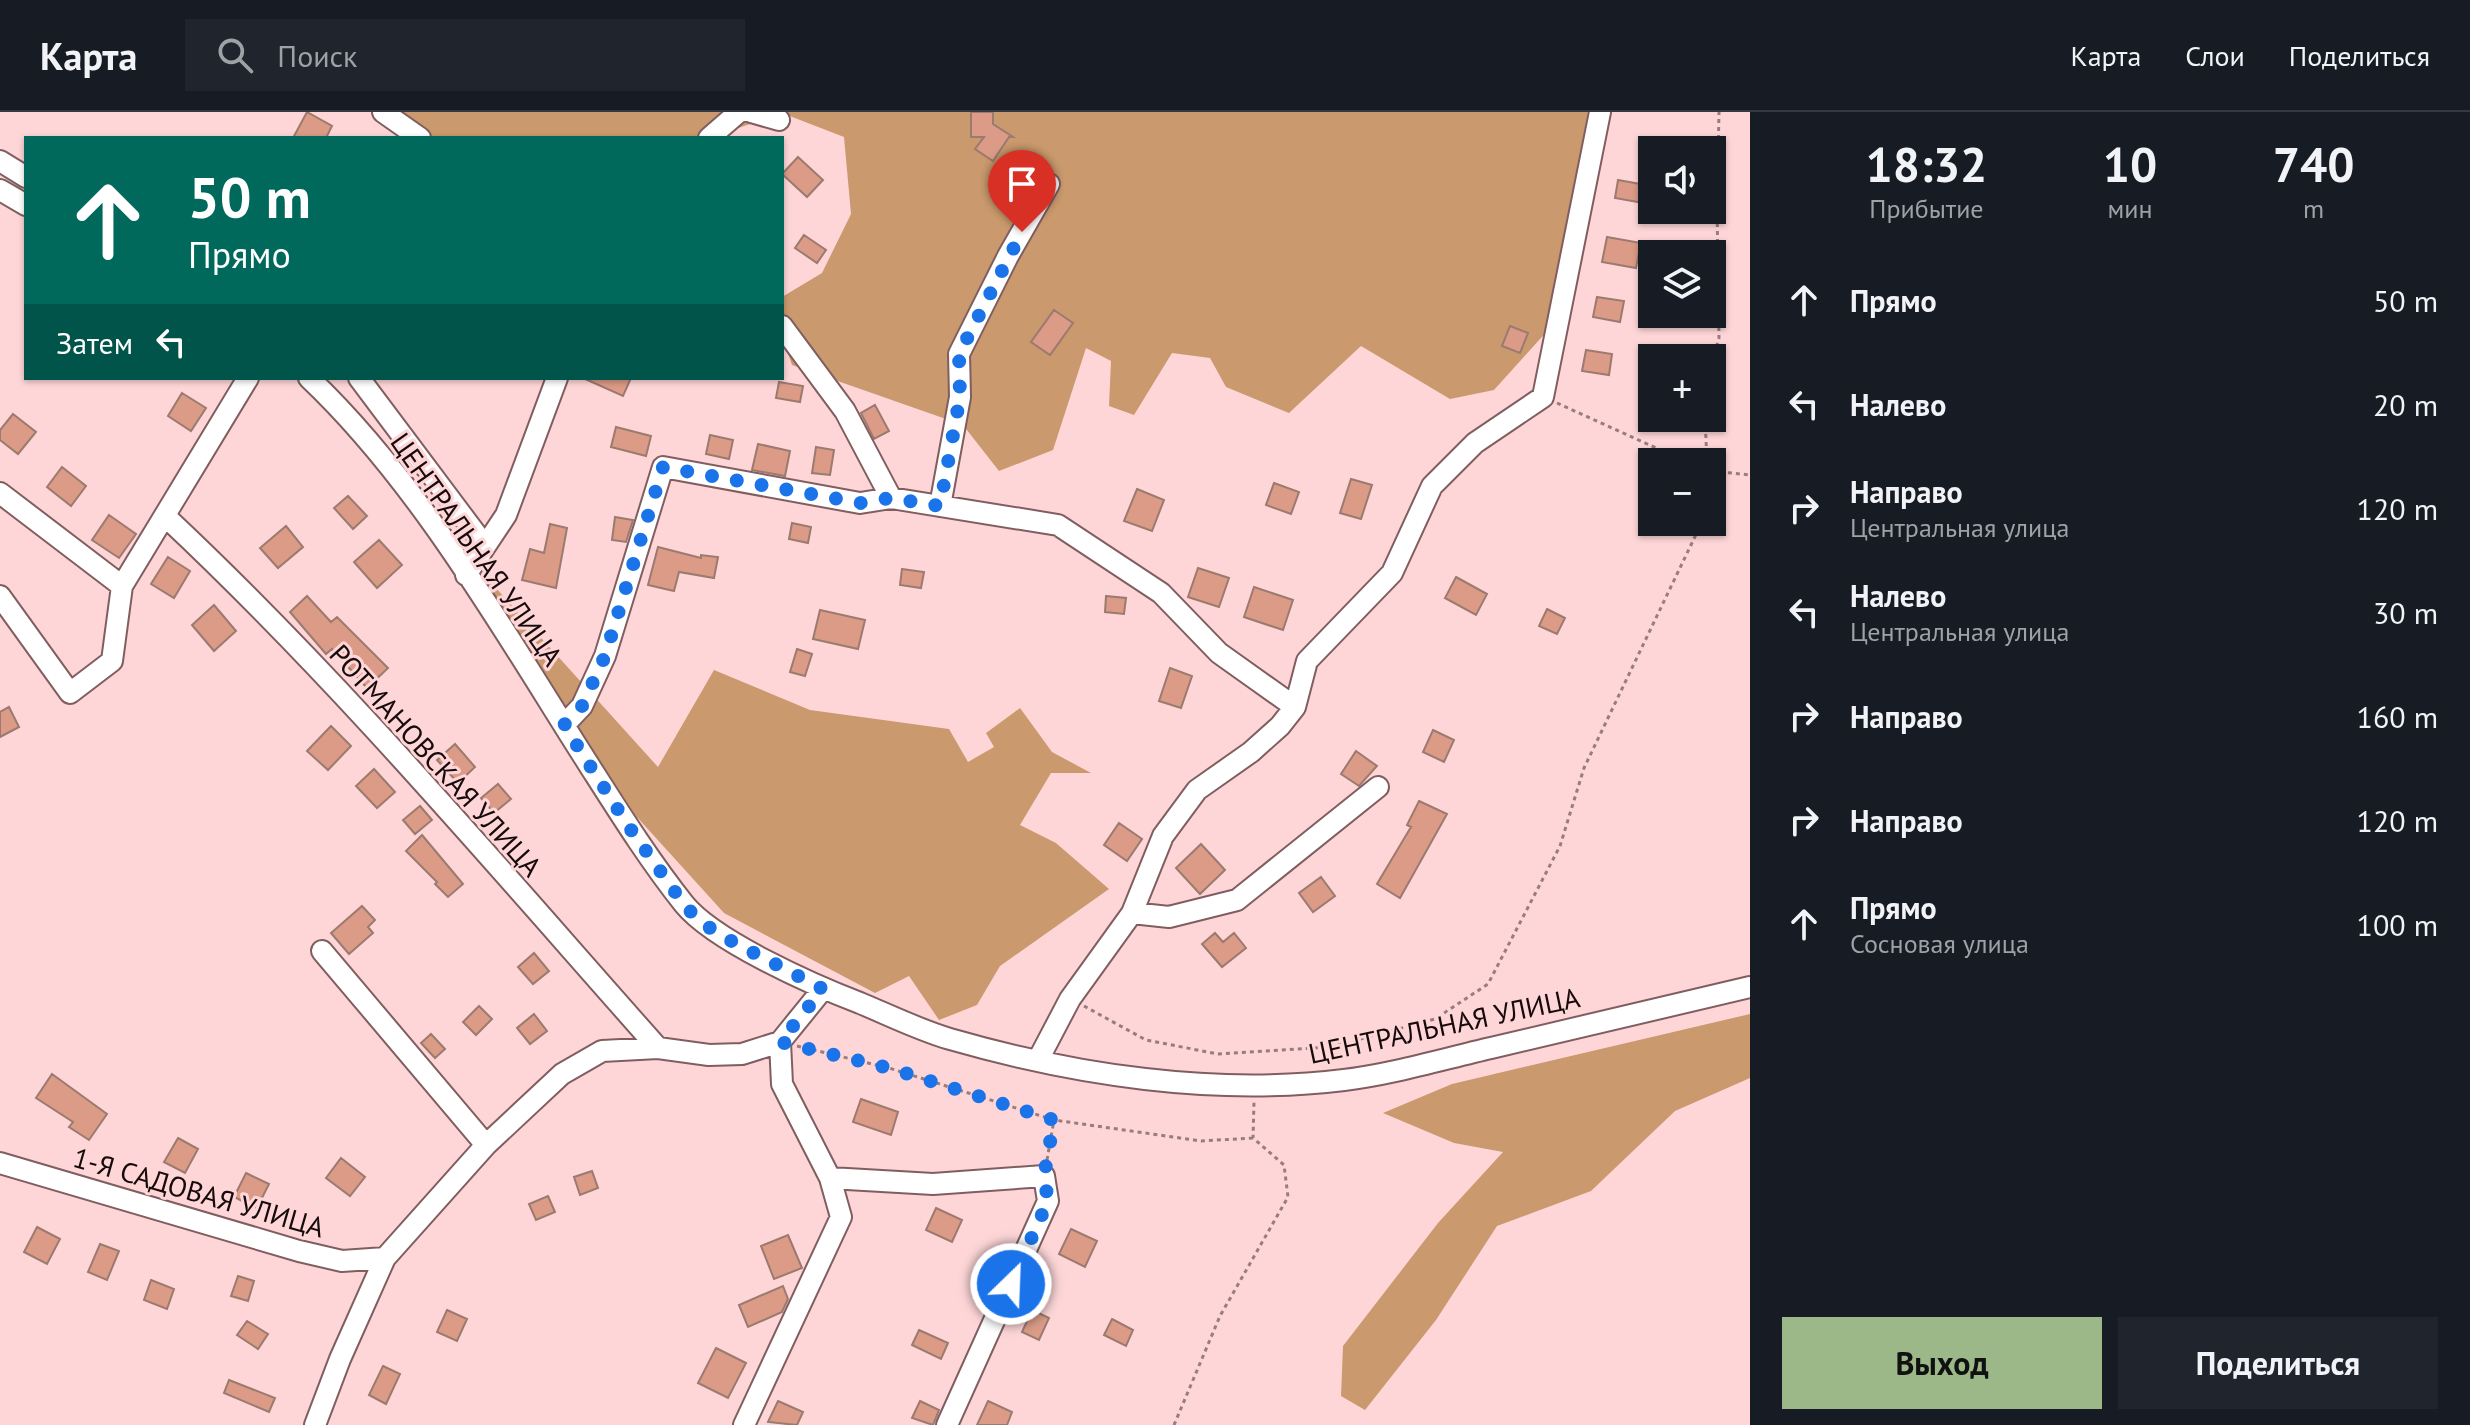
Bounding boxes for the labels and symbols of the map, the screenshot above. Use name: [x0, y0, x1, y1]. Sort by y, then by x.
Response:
pin: [988, 150, 1056, 232]
street label: ЦЕНТРАЛЬНАЯ УЛИЦА: [383, 425, 572, 673]
street label: РОТМАНОВСКАЯ УЛИЦА: [322, 636, 551, 884]
street label: ЦЕНТРАЛЬНАЯ УЛИЦА: [1305, 978, 1584, 1072]
street label: 1-Я САДОВАЯ УЛИЦА: [69, 1138, 329, 1246]
position arrow: [969, 1242, 1053, 1326]

